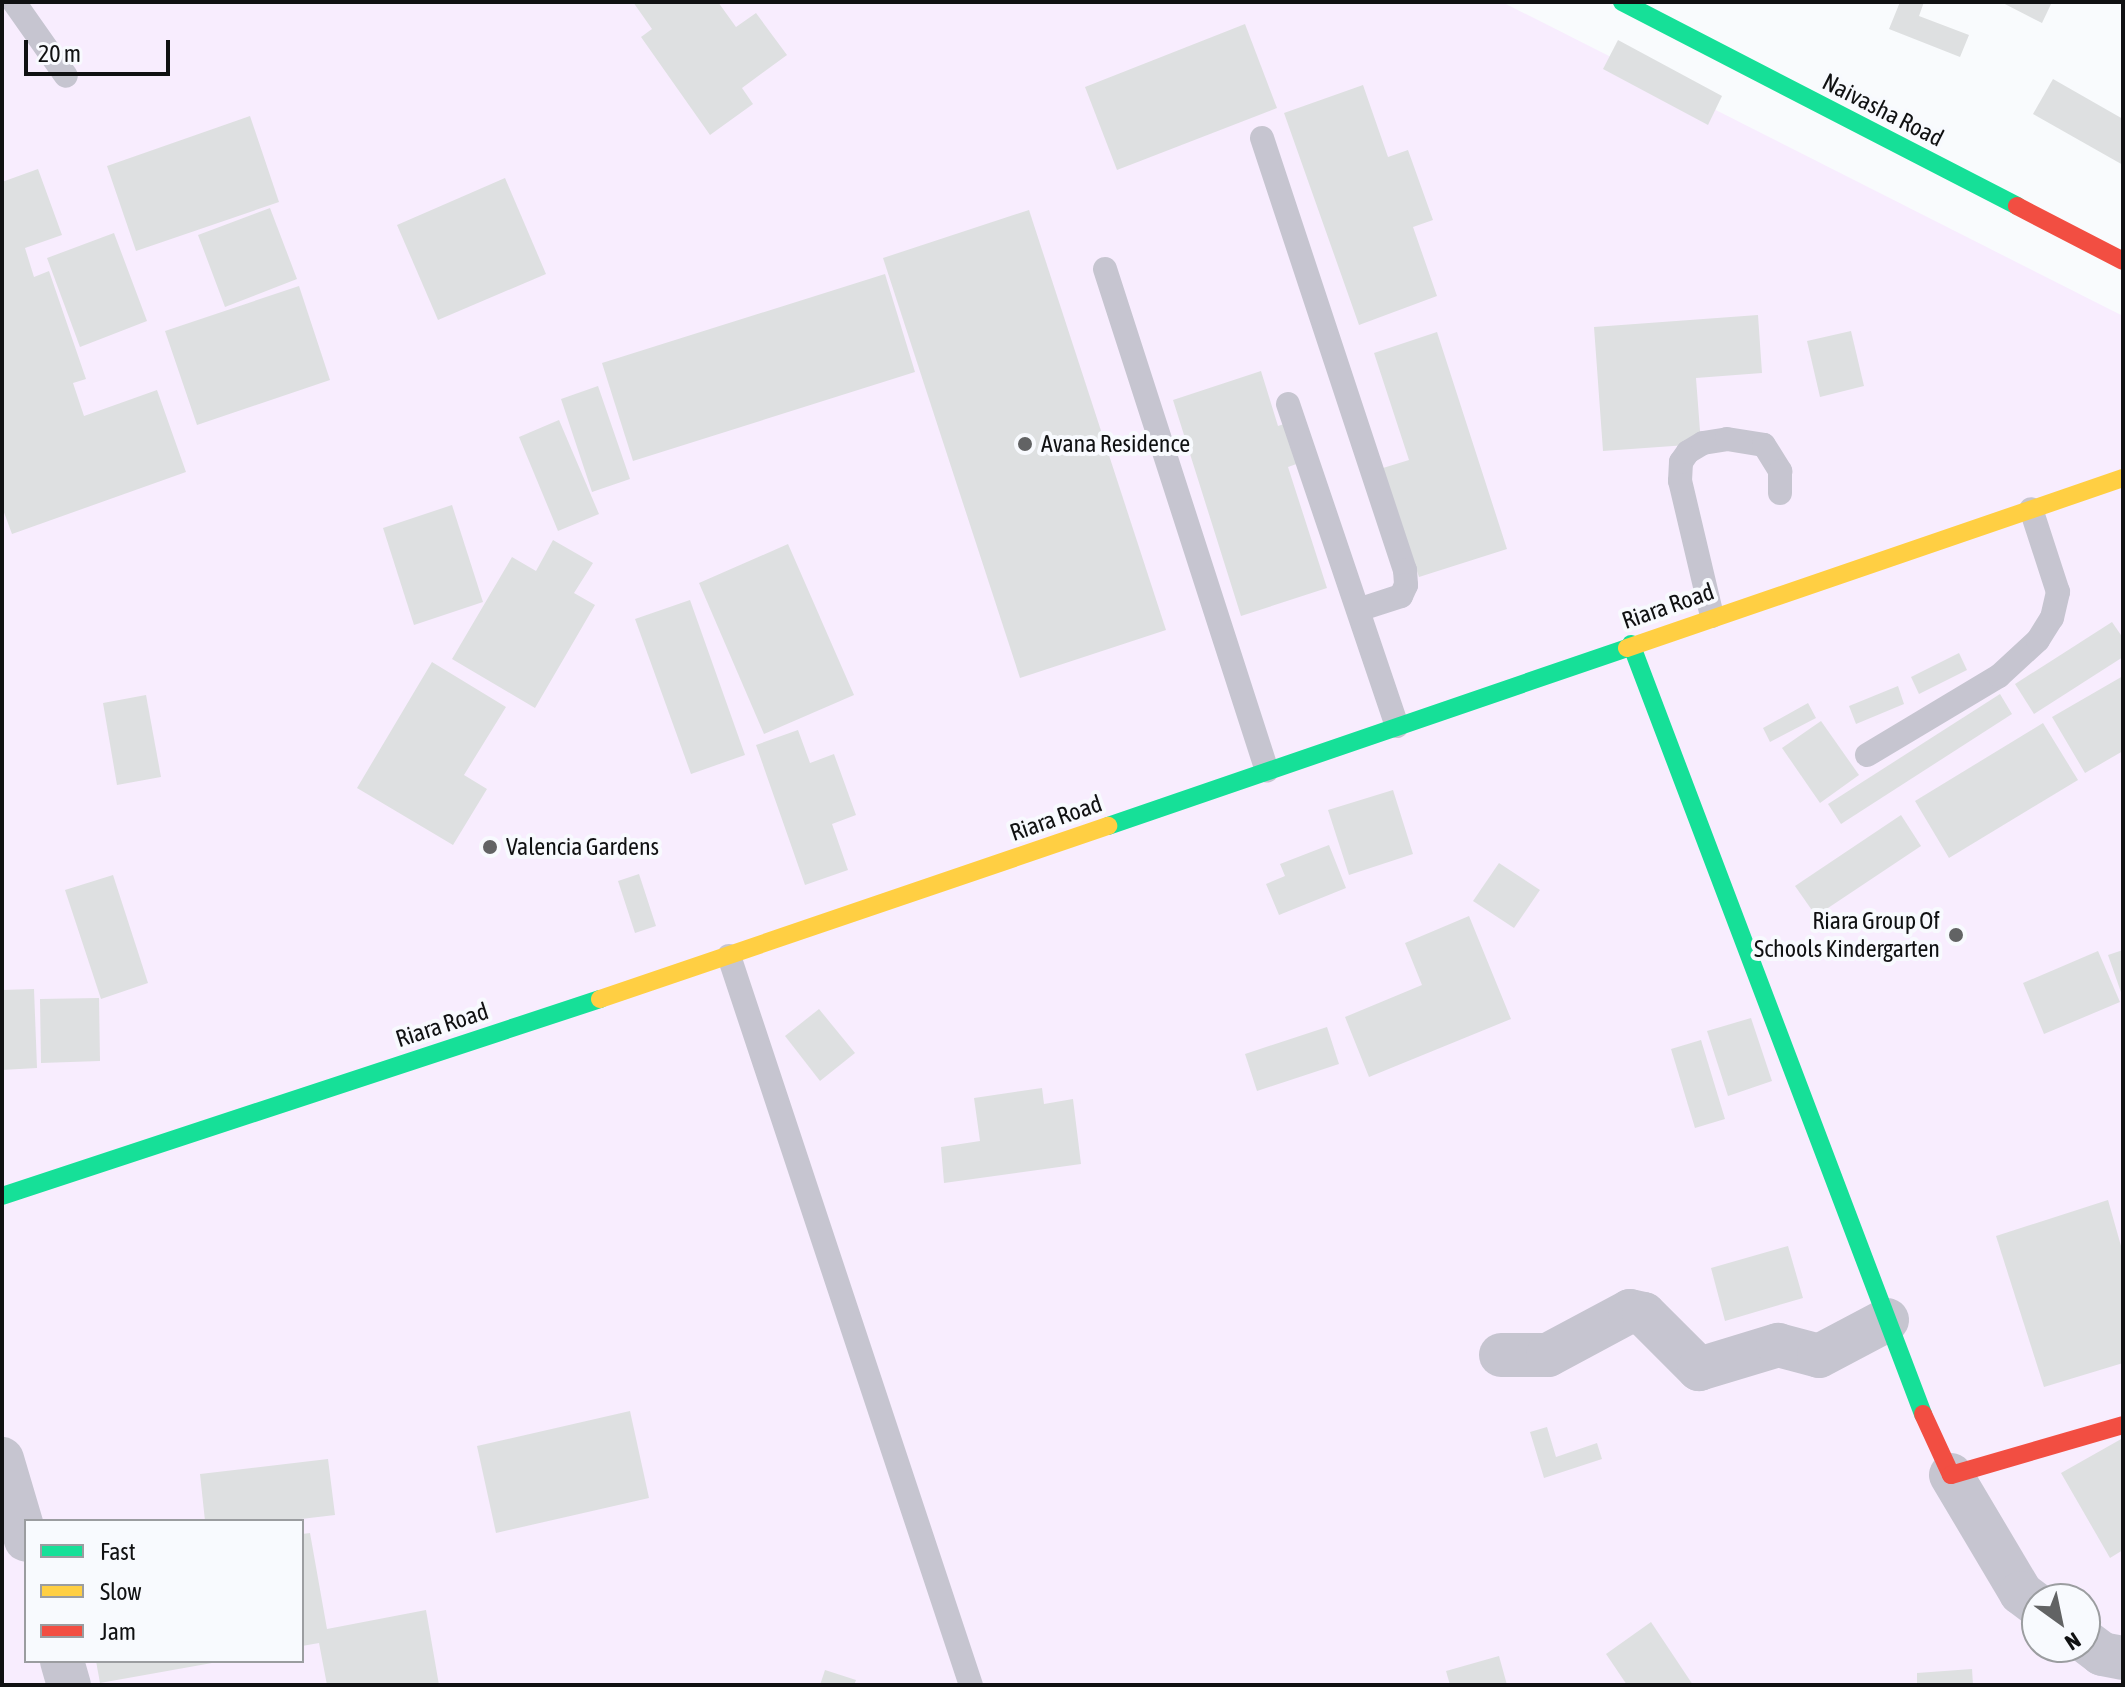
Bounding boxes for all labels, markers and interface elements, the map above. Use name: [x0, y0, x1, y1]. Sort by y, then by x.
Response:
scale bar: [28, 24, 174, 74]
text: 20 m: [38, 40, 81, 67]
street label: Naivasha Road: [1818, 67, 1948, 153]
place label: Avana Residence: [1041, 430, 1190, 458]
marker: Avana Residence: [1016, 435, 1034, 453]
street label: Riara Road: [1618, 577, 1718, 635]
street label: Riara Road: [1006, 789, 1106, 847]
place label: Valencia Gardens: [506, 833, 659, 861]
marker: Valencia Gardens: [481, 838, 499, 856]
place label: Riara Group Of Schools Kindergarten: [1754, 907, 1940, 963]
marker: Riara Group Of Schools Kindergarten: [1947, 926, 1965, 944]
street label: Riara Road: [392, 997, 492, 1053]
legend: [24, 1519, 304, 1663]
text: Fast: [100, 1538, 136, 1565]
text: Slow: [100, 1578, 142, 1605]
north arrow: [2021, 1583, 2101, 1663]
text: Jam: [100, 1618, 136, 1645]
text: N: [2060, 1627, 2086, 1656]

